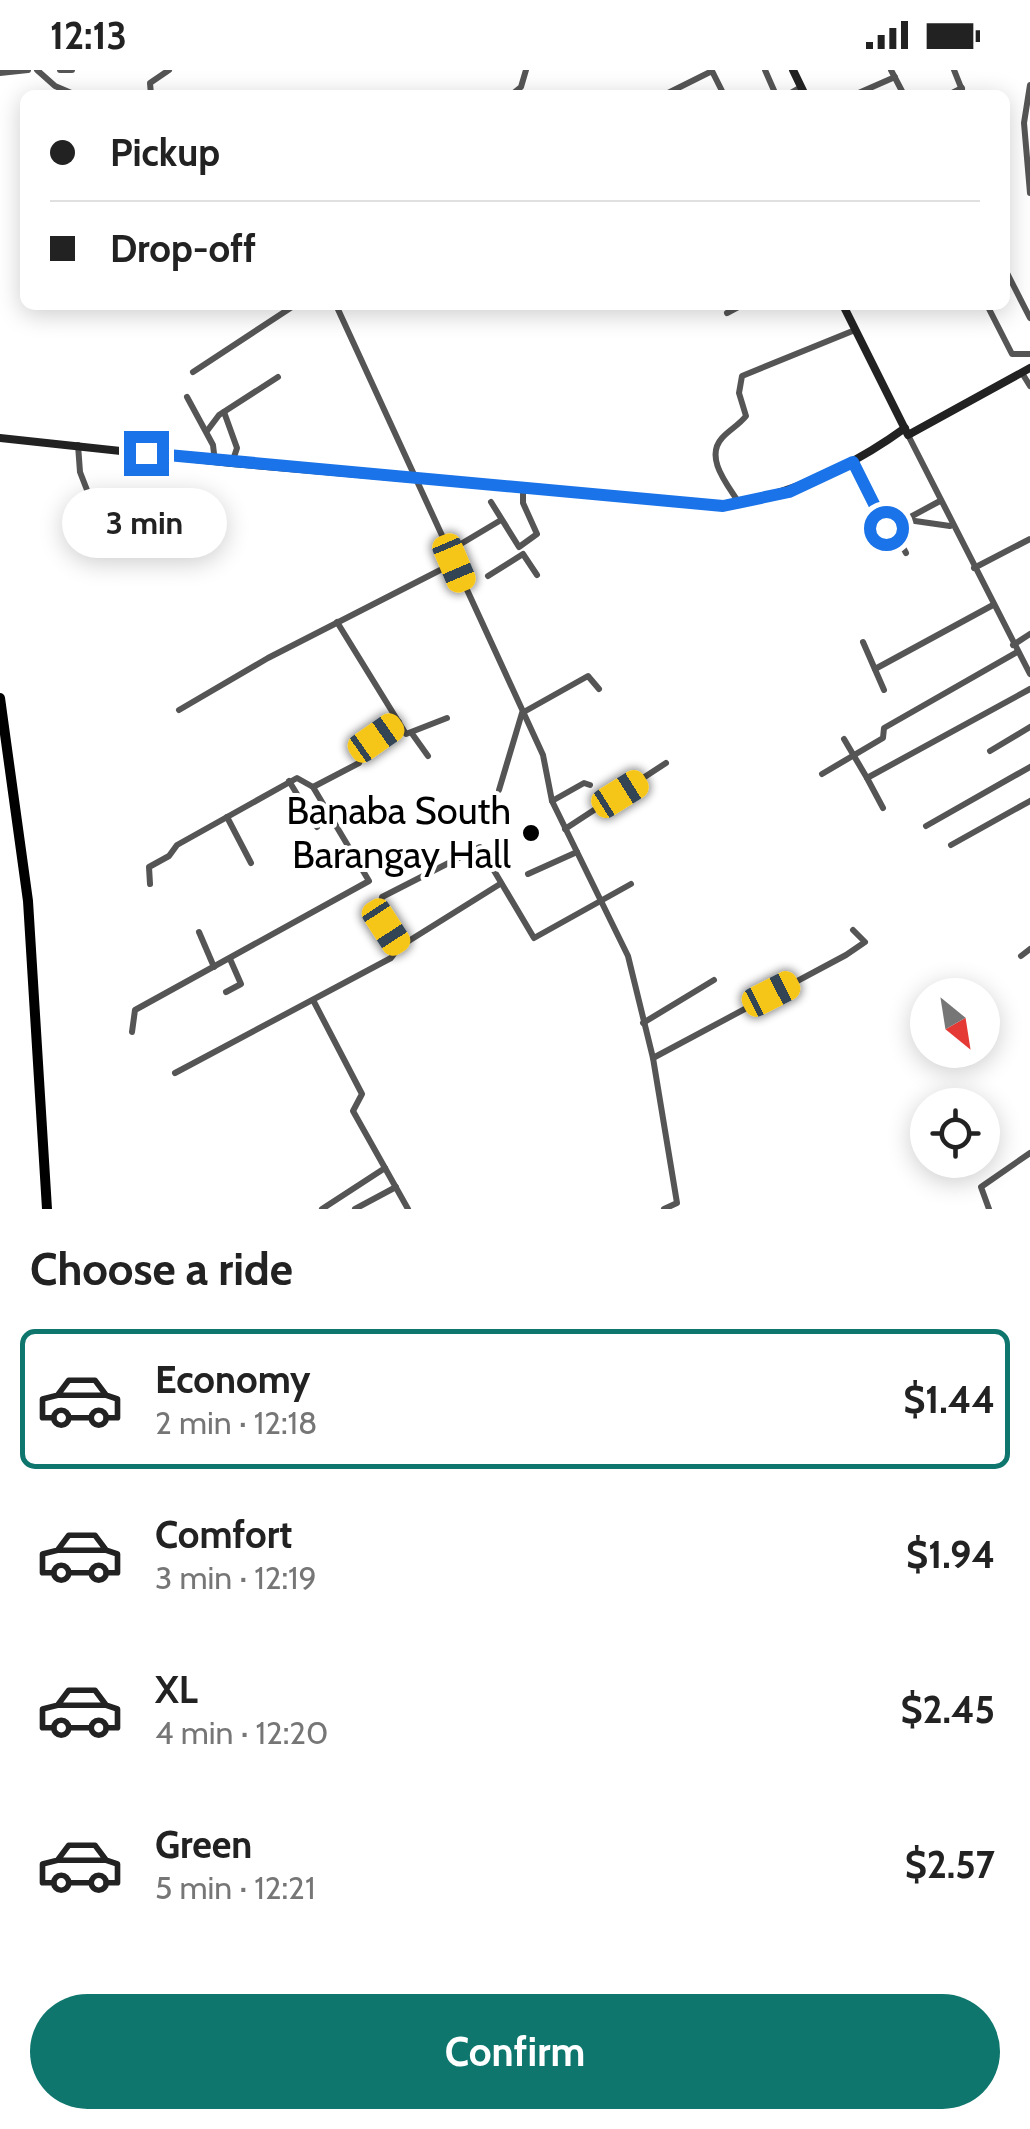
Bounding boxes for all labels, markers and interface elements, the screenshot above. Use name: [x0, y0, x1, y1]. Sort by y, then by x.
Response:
text: 12:13: [50, 12, 127, 59]
text: Pickup: [110, 129, 220, 176]
text: Drop-off: [110, 225, 256, 272]
route end: [124, 431, 169, 476]
callout: 3 min: [64, 488, 228, 558]
text: 3 min: [106, 503, 183, 542]
route start: [864, 506, 909, 551]
car: [428, 530, 480, 596]
car: [343, 709, 409, 767]
car: [587, 765, 653, 823]
place label: Banaba South Barangay Hall: [286, 787, 511, 878]
marker: Banaba South Barangay Hall: [520, 822, 542, 844]
car: [357, 894, 415, 960]
car: [737, 967, 805, 1021]
north arrow: [910, 978, 1000, 1068]
map controls: [910, 978, 1000, 1178]
button: locate: [910, 1088, 1000, 1178]
text: Choose a ride: [30, 1242, 293, 1296]
icon: car: [35, 1354, 125, 1444]
text: Economy: [155, 1356, 310, 1403]
text: $1.44: [903, 1376, 995, 1423]
text: 2 min · 12:18: [155, 1403, 317, 1442]
icon: car: [35, 1509, 125, 1599]
text: Comfort: [155, 1511, 292, 1558]
text: $1.94: [906, 1531, 995, 1578]
text: 3 min · 12:19: [155, 1558, 317, 1597]
icon: car: [35, 1664, 125, 1754]
text: XL: [155, 1666, 198, 1713]
text: $2.45: [900, 1686, 995, 1733]
text: 4 min · 12:20: [155, 1713, 328, 1752]
icon: car: [35, 1819, 125, 1909]
text: Green: [155, 1821, 252, 1868]
text: $2.57: [905, 1841, 995, 1888]
text: 5 min · 12:21: [155, 1868, 315, 1907]
button: Confirm: [30, 1994, 1000, 2109]

